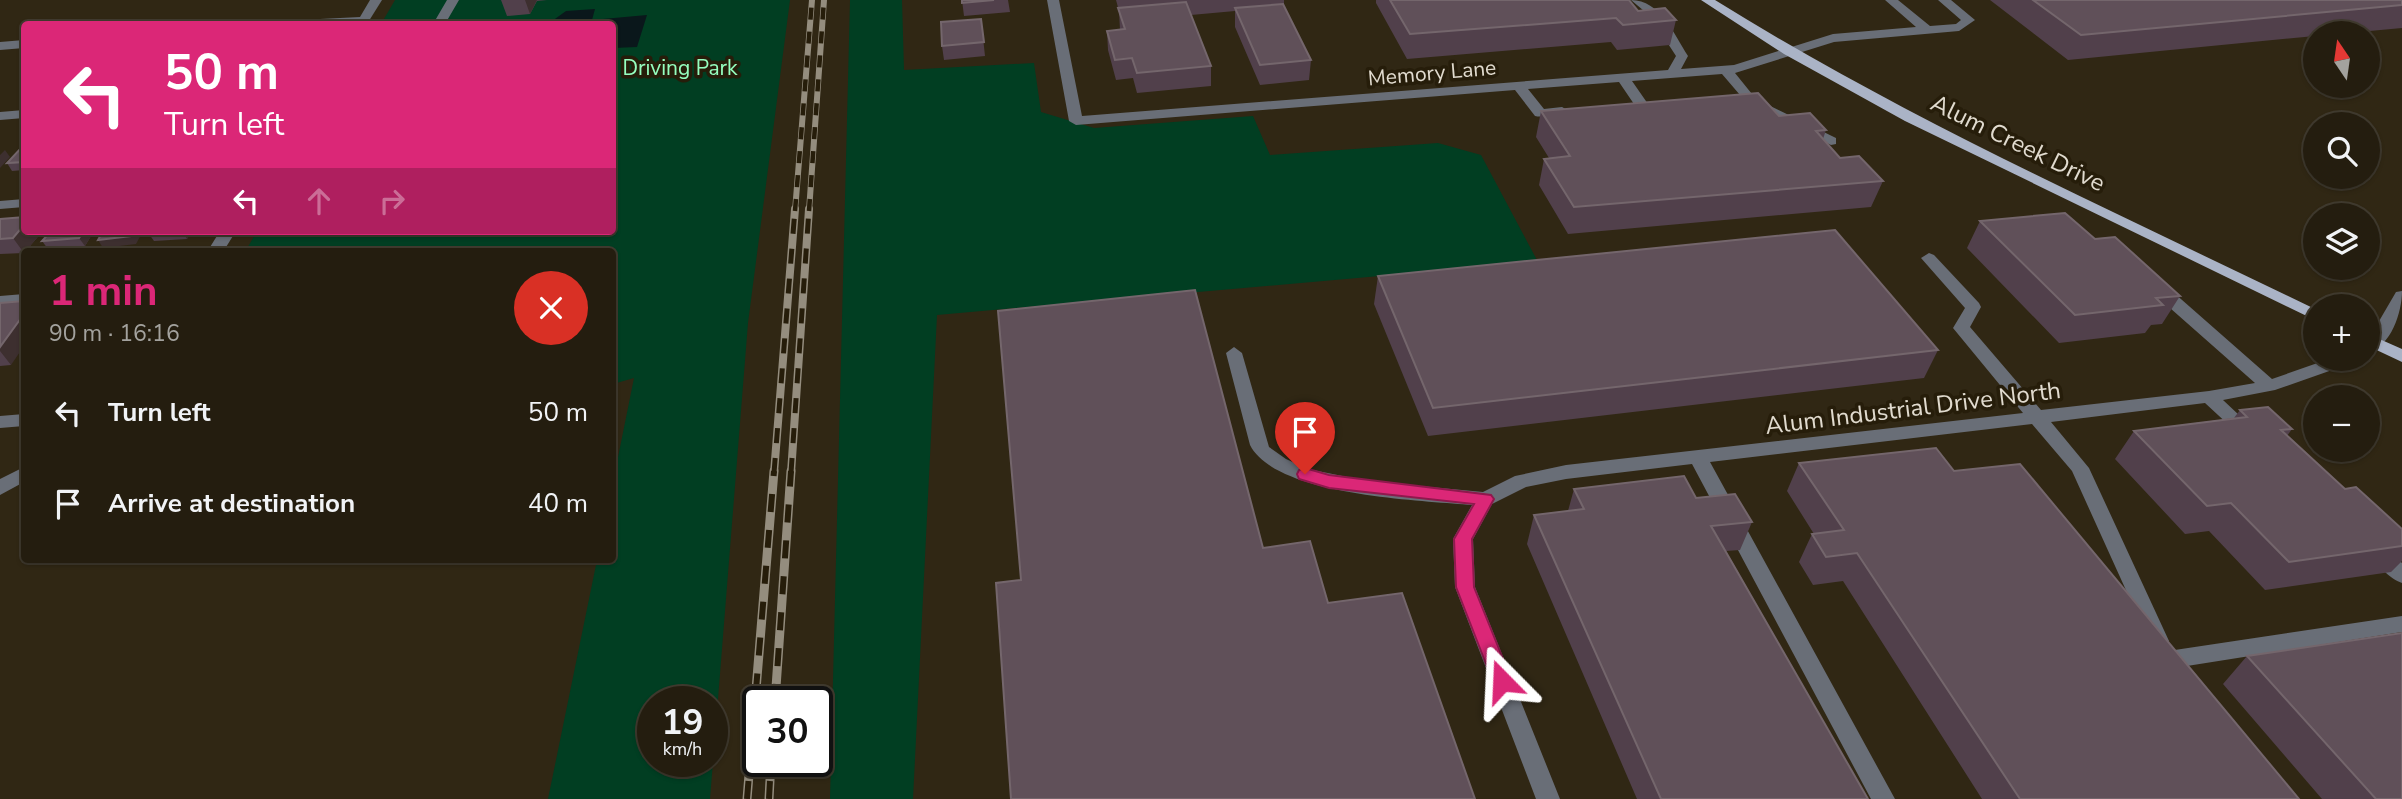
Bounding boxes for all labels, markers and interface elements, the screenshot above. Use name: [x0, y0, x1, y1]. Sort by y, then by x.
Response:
north arrow: [2303, 21, 2380, 98]
map controls: [2303, 21, 2380, 462]
text: 50 m: [164, 39, 279, 106]
icon: left: [49, 49, 140, 140]
street label: Memory Lane: [1367, 53, 1497, 93]
park label: Driving Park: [622, 54, 738, 82]
street label: Alum Creek Drive: [1926, 87, 2110, 199]
text: Turn left: [164, 103, 284, 146]
button: search: [2303, 112, 2380, 189]
icon: left: [227, 182, 265, 220]
icon: ahead: [300, 182, 338, 220]
icon: right: [373, 182, 411, 220]
button: layers: [2303, 203, 2380, 280]
text: 1 min: [49, 263, 158, 320]
button: close: [514, 271, 588, 345]
button: +: [2303, 294, 2380, 371]
text: 90 m · 16:16: [49, 318, 180, 349]
street label: Alum Industrial Drive North: [1763, 374, 2063, 442]
button: −: [2303, 385, 2380, 462]
icon: left: [49, 394, 87, 432]
text: Turn left: [108, 395, 211, 430]
text: 50 m: [528, 395, 588, 430]
pin: [1275, 402, 1335, 474]
icon: arrive: [1286, 413, 1324, 451]
icon: arrive: [49, 485, 87, 523]
text: Arrive at destination: [108, 486, 355, 521]
text: 40 m: [528, 486, 588, 521]
position arrow: [1465, 644, 1539, 718]
speed limit sign: 30: [742, 686, 833, 777]
text: 19: [661, 699, 704, 746]
text: km/h: [663, 737, 702, 761]

